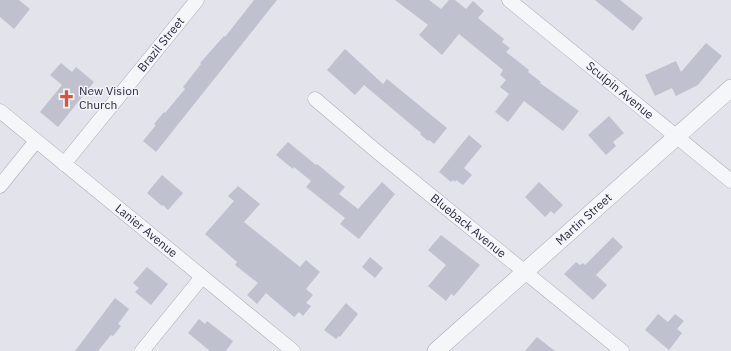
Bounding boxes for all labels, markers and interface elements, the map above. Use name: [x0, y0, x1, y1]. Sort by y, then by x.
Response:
street label: Brazil Street: [134, 14, 187, 75]
street label: Sculpin Avenue: [583, 58, 657, 122]
place label: New Vision Church: [79, 83, 139, 112]
church icon: New Vision Church: [56, 88, 76, 108]
street label: Blueback Avenue: [428, 190, 510, 261]
street label: Martin Street: [552, 190, 615, 248]
street label: Lanier Avenue: [112, 200, 181, 261]

